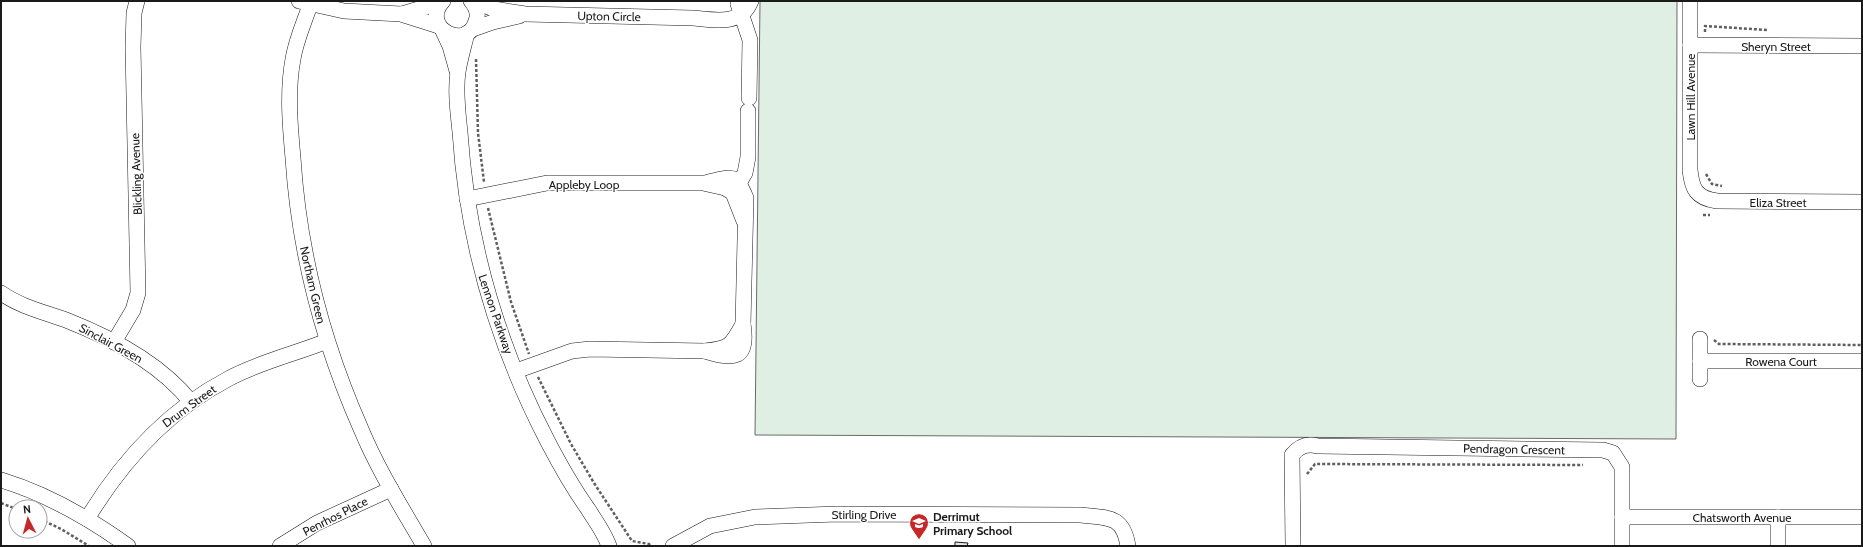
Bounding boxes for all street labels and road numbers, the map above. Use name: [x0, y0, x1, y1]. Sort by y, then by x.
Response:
street label: Upton Circle: [577, 8, 641, 24]
street label: Sheryn Street: [1741, 39, 1811, 54]
street label: Lawn Hill Avenue: [1683, 53, 1698, 141]
street label: Blickling Avenue: [127, 133, 145, 215]
street label: Appleby Loop: [549, 177, 620, 192]
street label: Eliza Street: [1750, 195, 1806, 210]
street label: Northam Green: [297, 245, 329, 325]
street label: Lennon Parkway: [475, 272, 517, 356]
street label: Sinclair Green: [77, 320, 146, 366]
street label: Rowena Court: [1745, 354, 1817, 369]
street label: Drum Street: [159, 381, 219, 431]
street label: Pendragon Crescent: [1463, 441, 1565, 457]
street label: Penrhos Place: [300, 493, 370, 539]
street label: Stirling Drive: [832, 507, 896, 522]
street label: Chatsworth Avenue: [1693, 510, 1791, 525]

